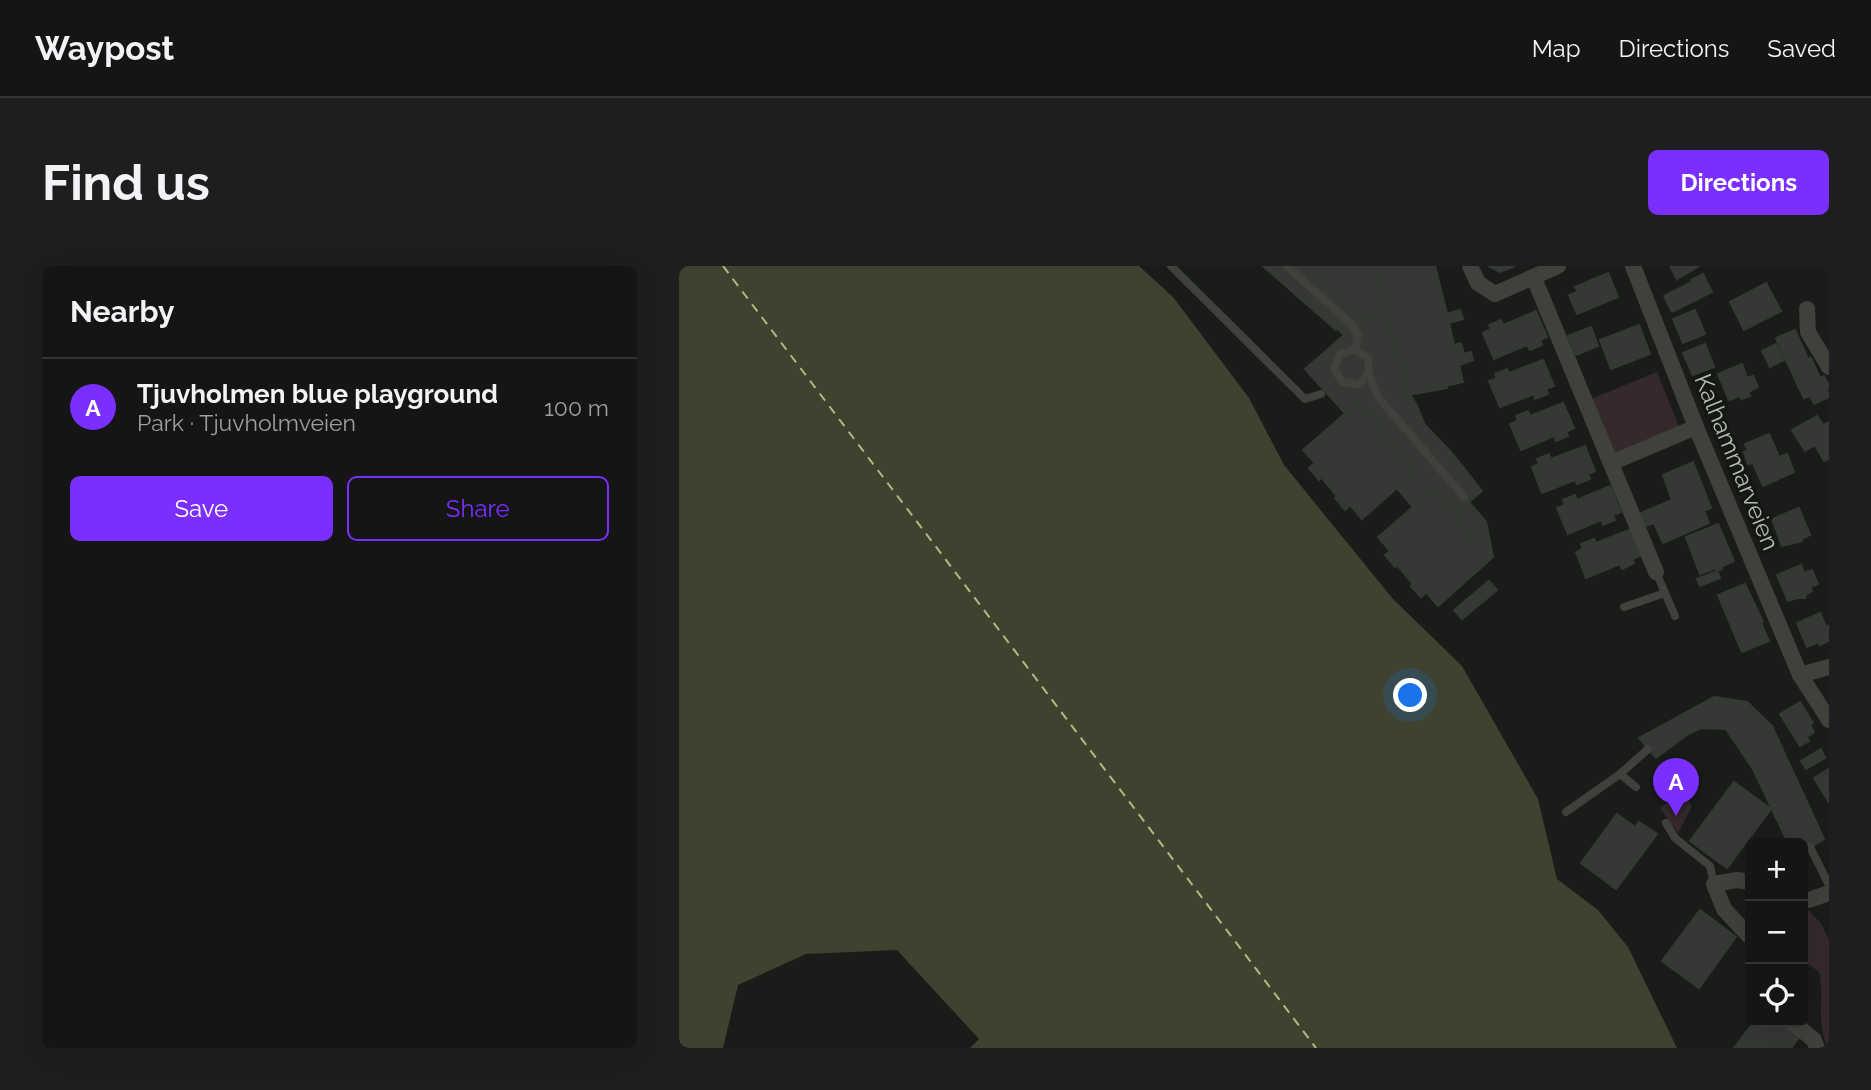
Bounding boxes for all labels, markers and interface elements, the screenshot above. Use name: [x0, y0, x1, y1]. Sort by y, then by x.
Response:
text: Waypost: [35, 29, 174, 68]
text: Map: [1532, 34, 1581, 63]
text: Directions: [1619, 34, 1729, 63]
text: Saved: [1767, 34, 1836, 63]
button: Directions: [1648, 150, 1829, 215]
text: Find us: [42, 154, 210, 211]
text: Nearby: [70, 294, 174, 329]
street label: Kalhammarveien: [1688, 370, 1786, 554]
text: Tjuvholmen blue playground: [137, 379, 498, 409]
text: A: [85, 394, 101, 421]
text: 100 m: [544, 394, 609, 421]
text: Park · Tjuvholmveien: [137, 409, 356, 436]
button: Save: [70, 476, 333, 541]
button: Share: [347, 476, 609, 541]
your location: [1393, 678, 1427, 712]
pin: A: [1653, 758, 1699, 816]
map controls: [1745, 838, 1808, 1027]
button: +: [1745, 838, 1808, 901]
button: −: [1745, 901, 1808, 964]
button: locate: [1745, 964, 1808, 1027]

